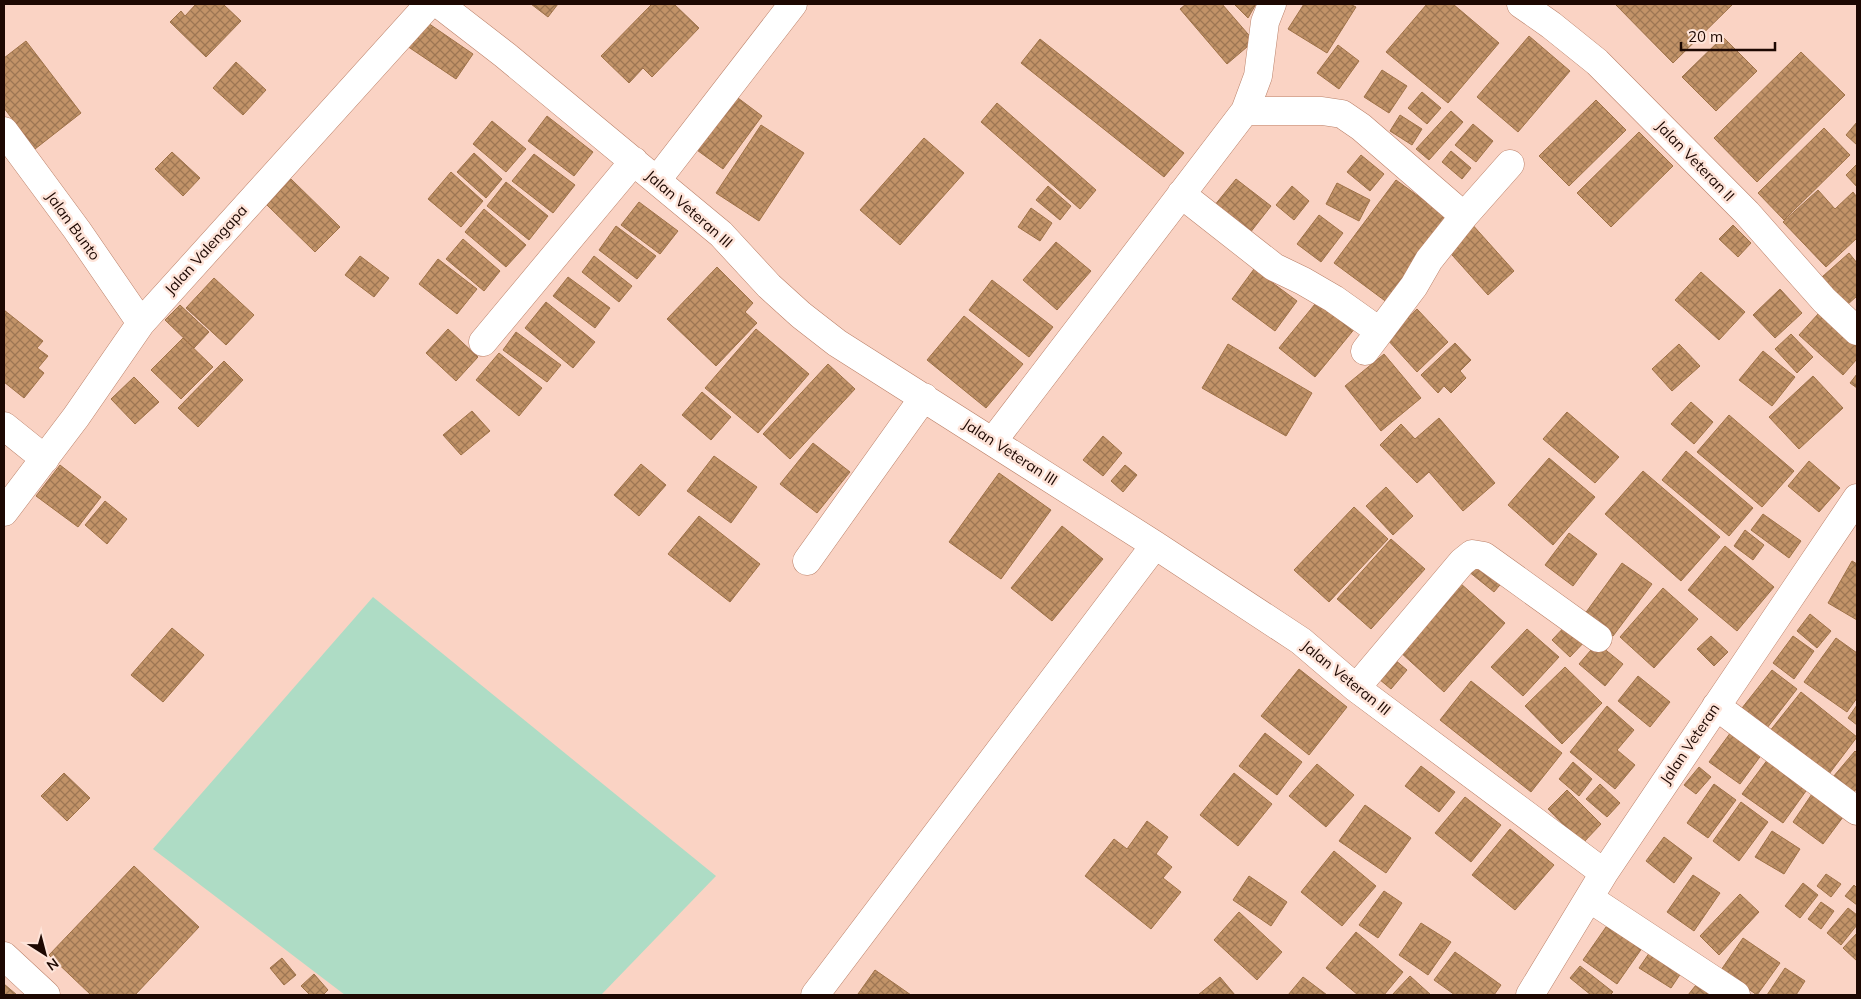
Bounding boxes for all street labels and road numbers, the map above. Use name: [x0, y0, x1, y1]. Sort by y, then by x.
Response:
street label: Jalan Veteran II: [1652, 116, 1739, 205]
street label: Jalan Veteran III: [642, 166, 737, 252]
street label: Jalan Bunto: [42, 188, 105, 264]
street label: Jalan Valengapa: [160, 201, 251, 299]
street label: Jalan Veteran III: [959, 414, 1061, 489]
street label: Jalan Veteran III: [1298, 636, 1395, 719]
street label: Jalan Veteran: [1656, 700, 1724, 788]

